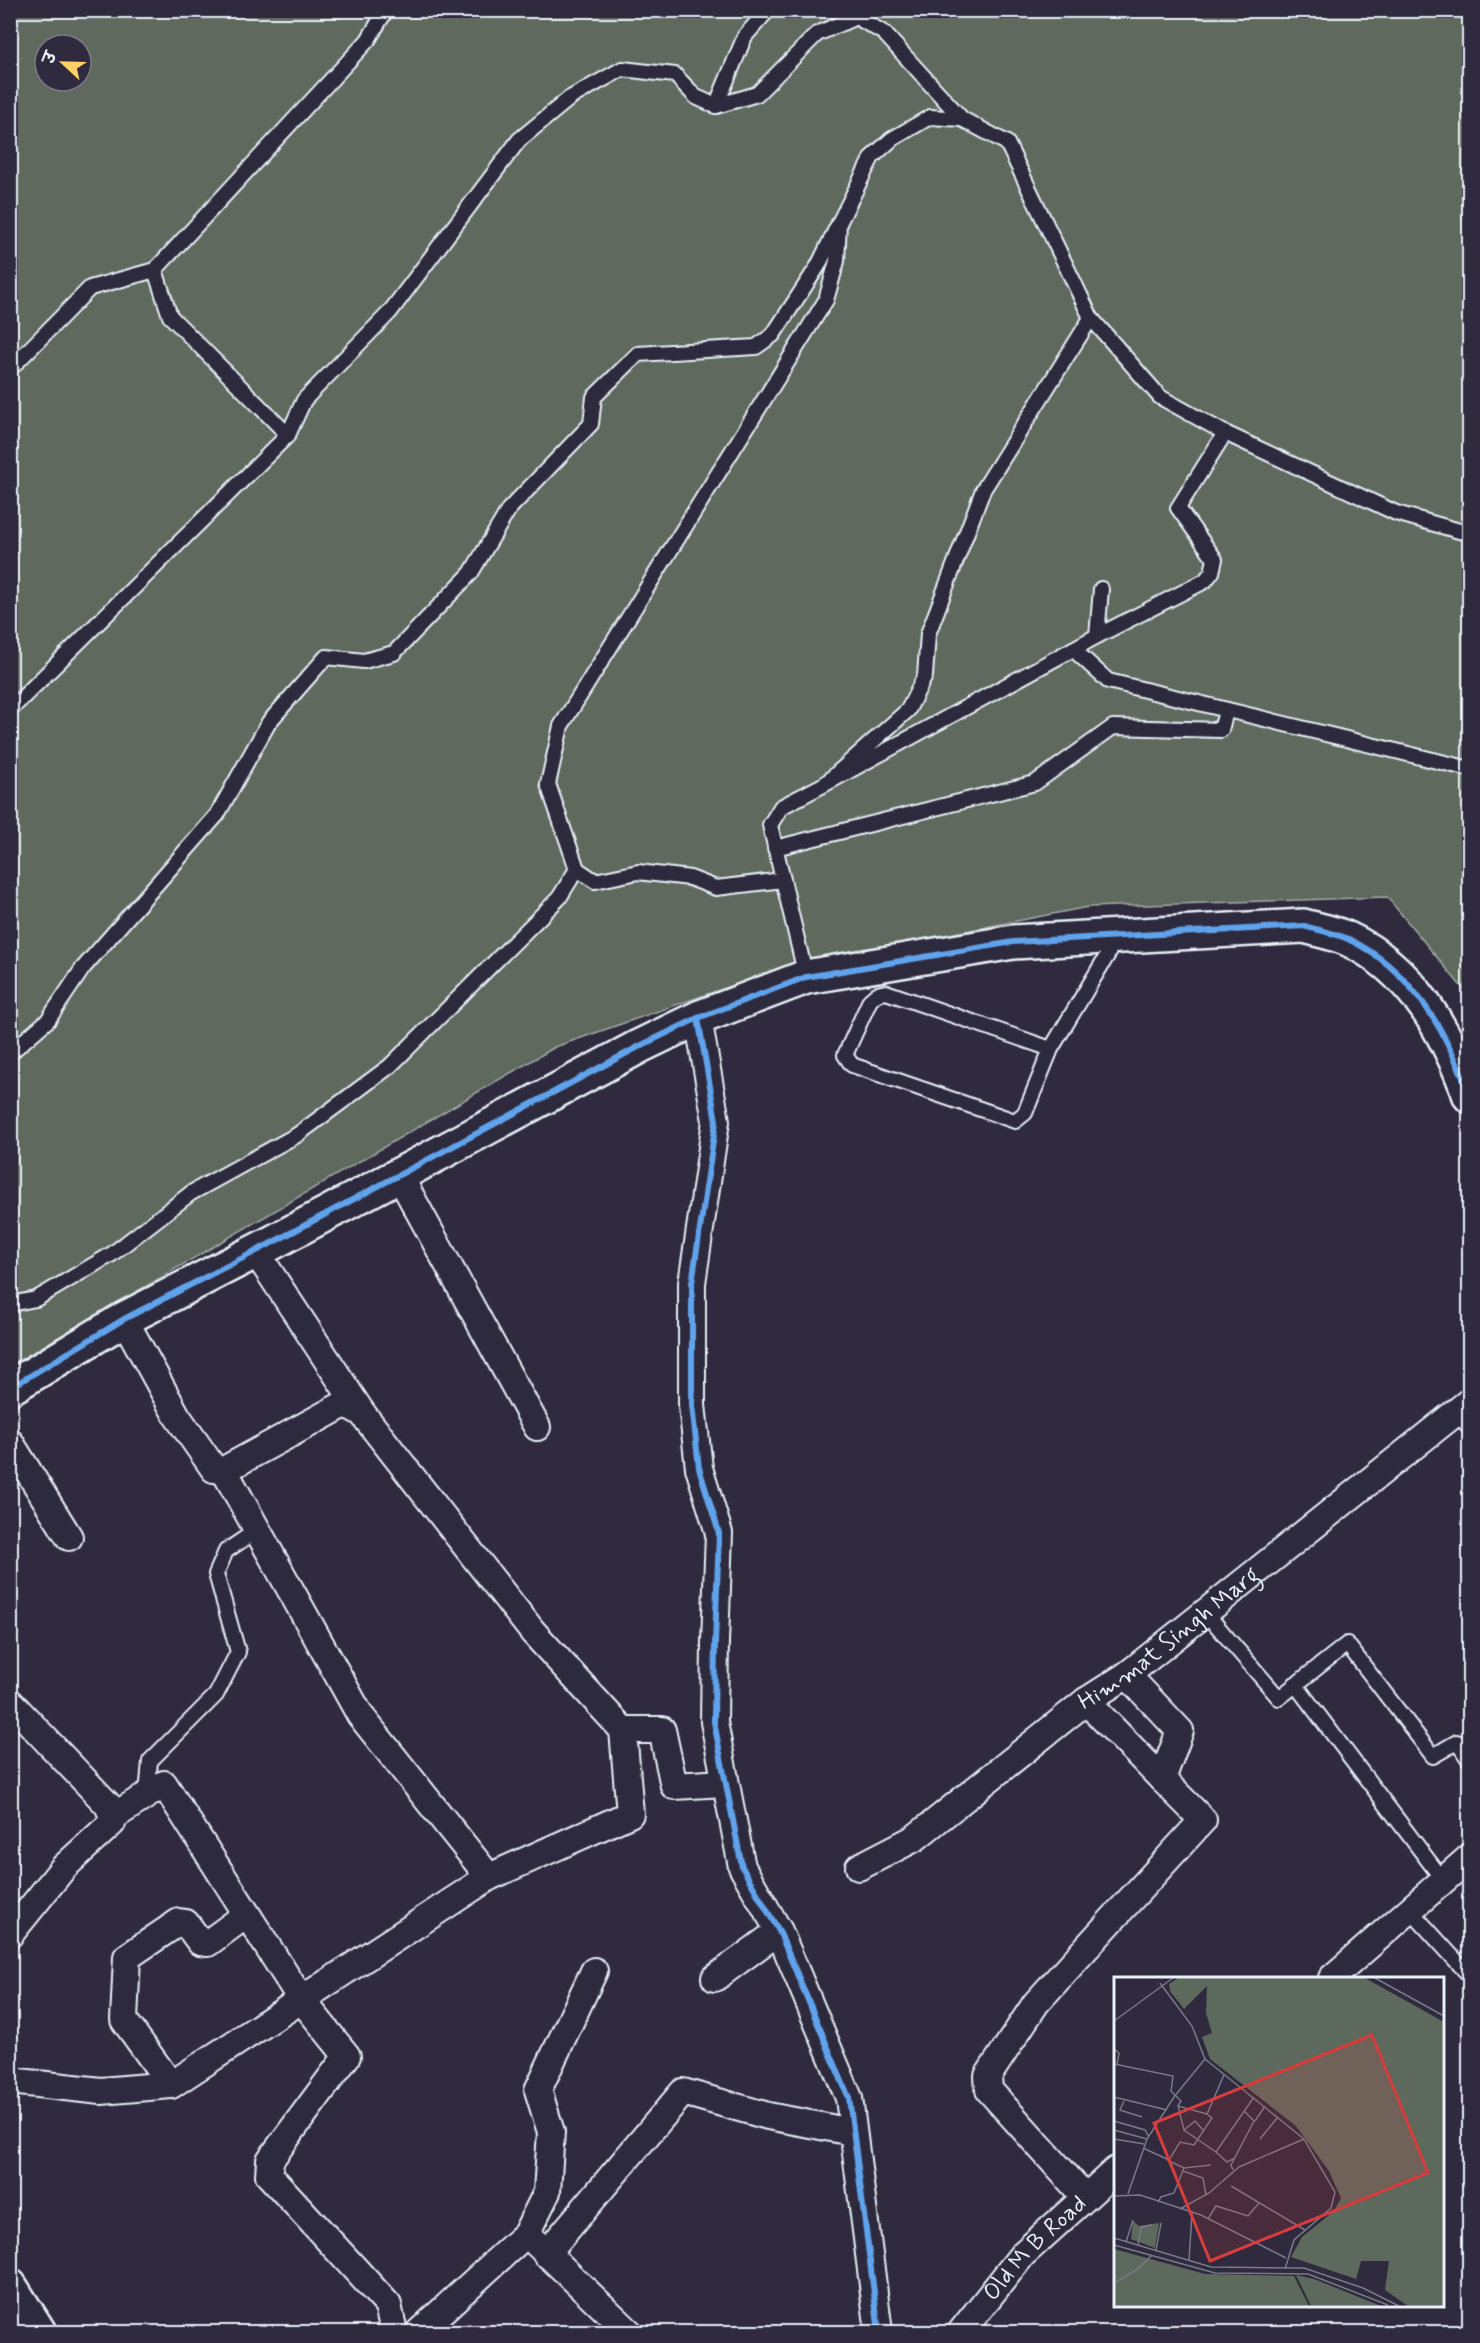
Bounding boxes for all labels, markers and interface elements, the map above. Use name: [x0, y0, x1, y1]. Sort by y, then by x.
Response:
north arrow: [33, 33, 93, 93]
text: उ: [38, 48, 63, 69]
street label: Himmat Singh Marg: [1072, 1560, 1268, 1718]
inset map: [1114, 1977, 1444, 2307]
street label: Old M B Road: [976, 2188, 1093, 2307]

